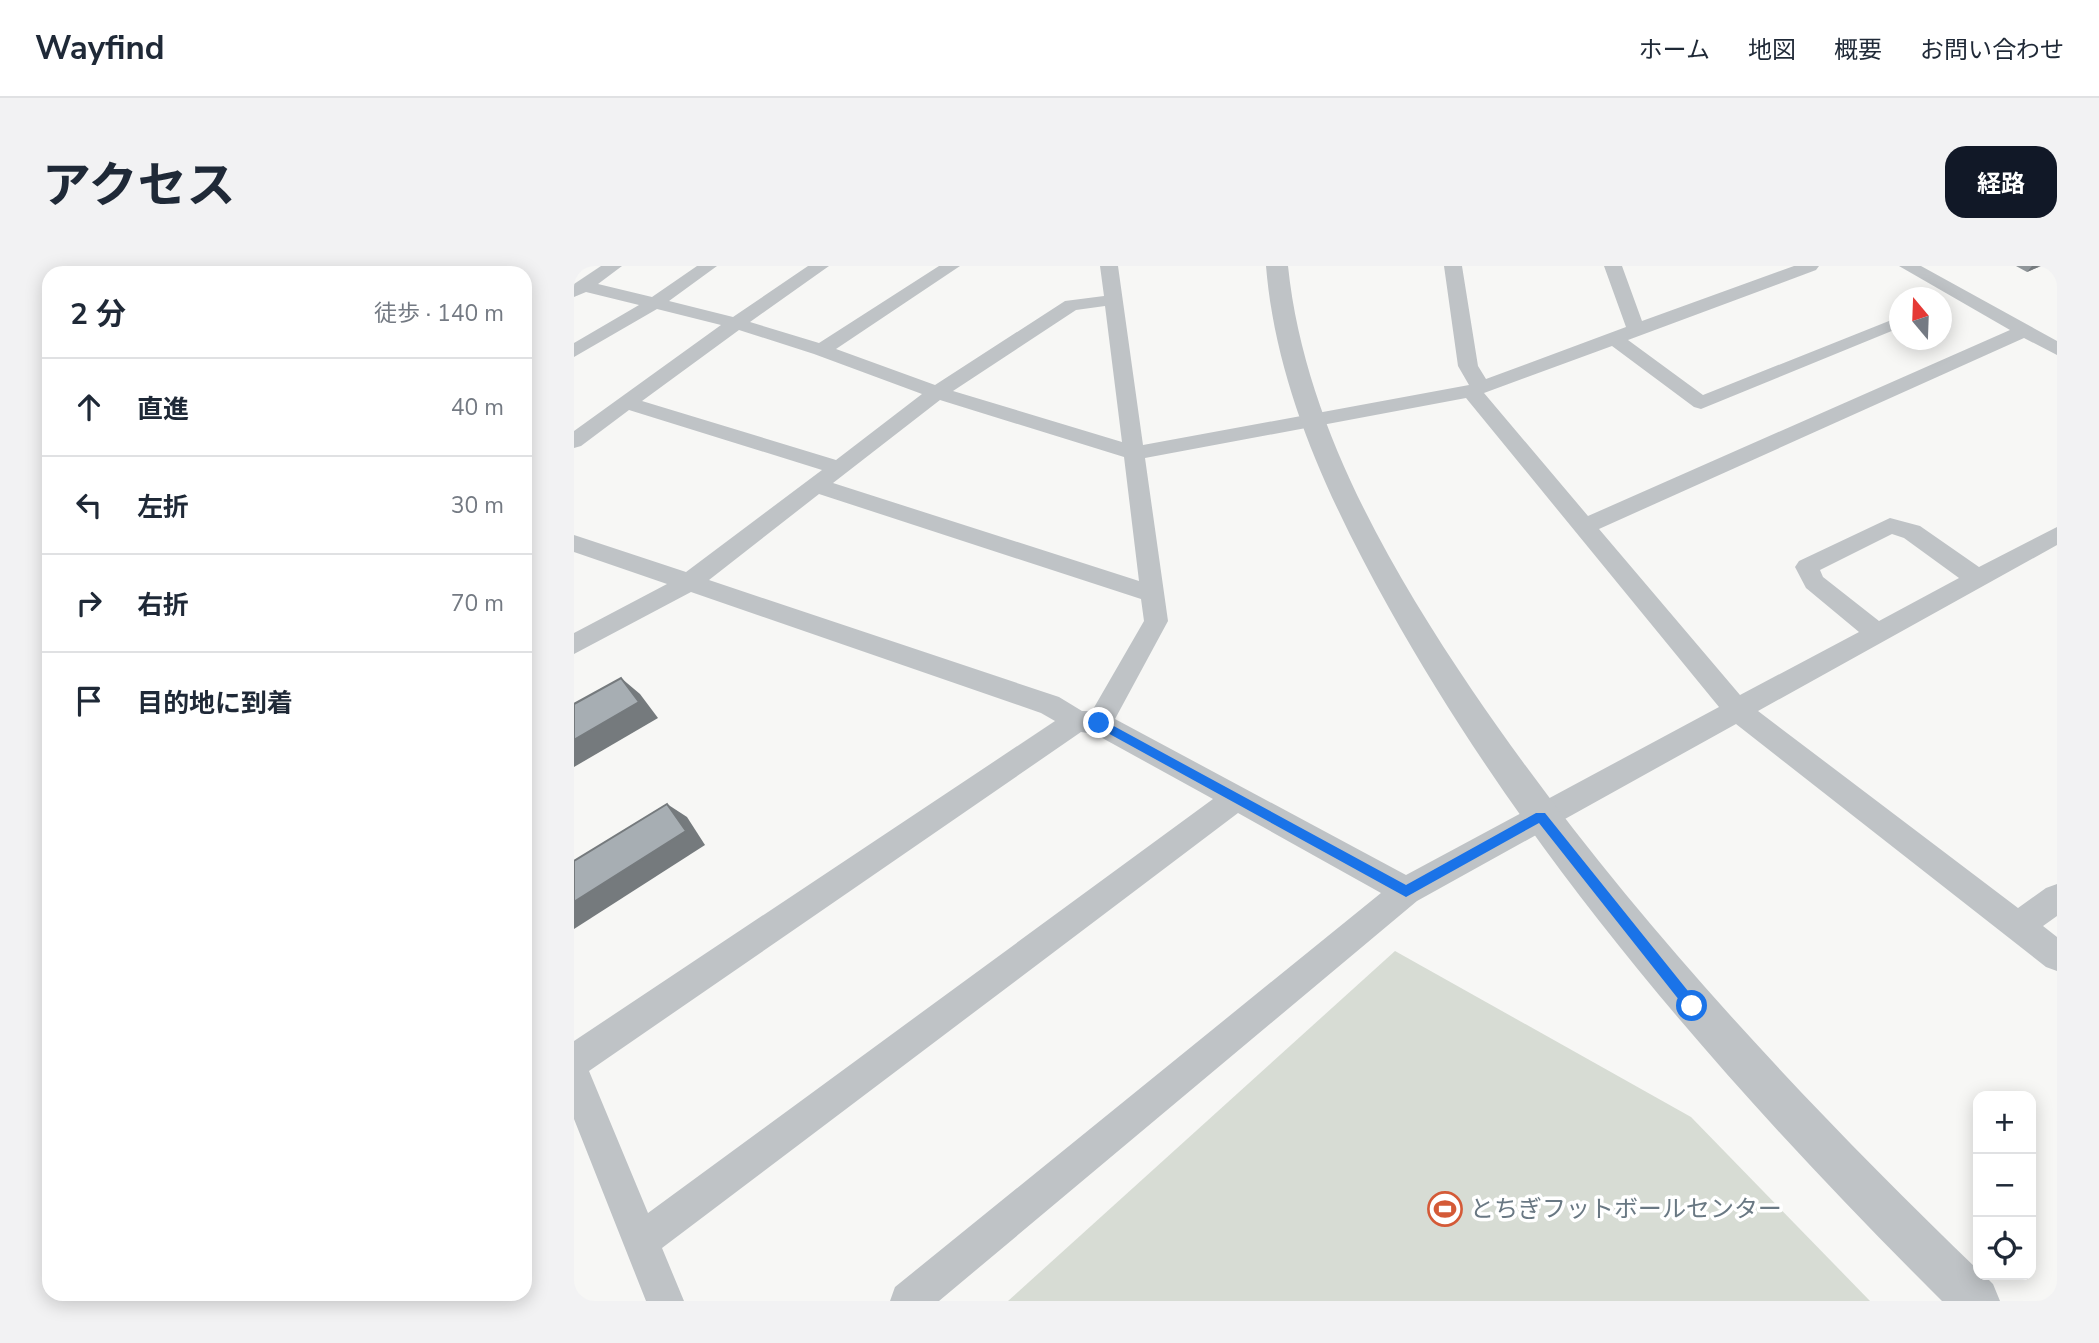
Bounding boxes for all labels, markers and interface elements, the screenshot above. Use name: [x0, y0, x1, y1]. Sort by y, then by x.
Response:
text: Wayfind: [35, 26, 165, 71]
text: ホーム: [1639, 34, 1710, 66]
text: 地図: [1748, 34, 1796, 66]
text: 概要: [1834, 34, 1882, 66]
text: お問い合わせ: [1920, 34, 2064, 66]
button: 経路: [1945, 146, 2057, 218]
text: アクセス: [42, 152, 236, 219]
north arrow: [1889, 287, 1952, 350]
text: 2 分: [70, 294, 126, 335]
text: 徒歩 · 140 m: [374, 298, 504, 329]
icon: ahead: [70, 388, 108, 426]
text: 直進: [137, 392, 189, 427]
text: 40 m: [451, 392, 504, 423]
icon: left: [70, 486, 108, 524]
text: 左折: [137, 490, 189, 525]
text: 30 m: [451, 490, 504, 521]
icon: right: [70, 584, 108, 622]
text: 右折: [137, 588, 189, 623]
text: 70 m: [451, 588, 504, 619]
icon: arrive: [70, 682, 108, 720]
text: 目的地に到着: [137, 686, 293, 721]
route end: [1083, 707, 1114, 738]
route start: [1676, 990, 1707, 1021]
map controls: [1973, 1091, 2036, 1280]
button: +: [1973, 1091, 2036, 1154]
button: −: [1973, 1154, 2036, 1217]
sports icon: とちぎフットボールセンター: [1426, 1190, 1464, 1228]
place label: とちぎフットボールセンター: [1470, 1193, 1782, 1225]
button: locate: [1973, 1217, 2036, 1280]

